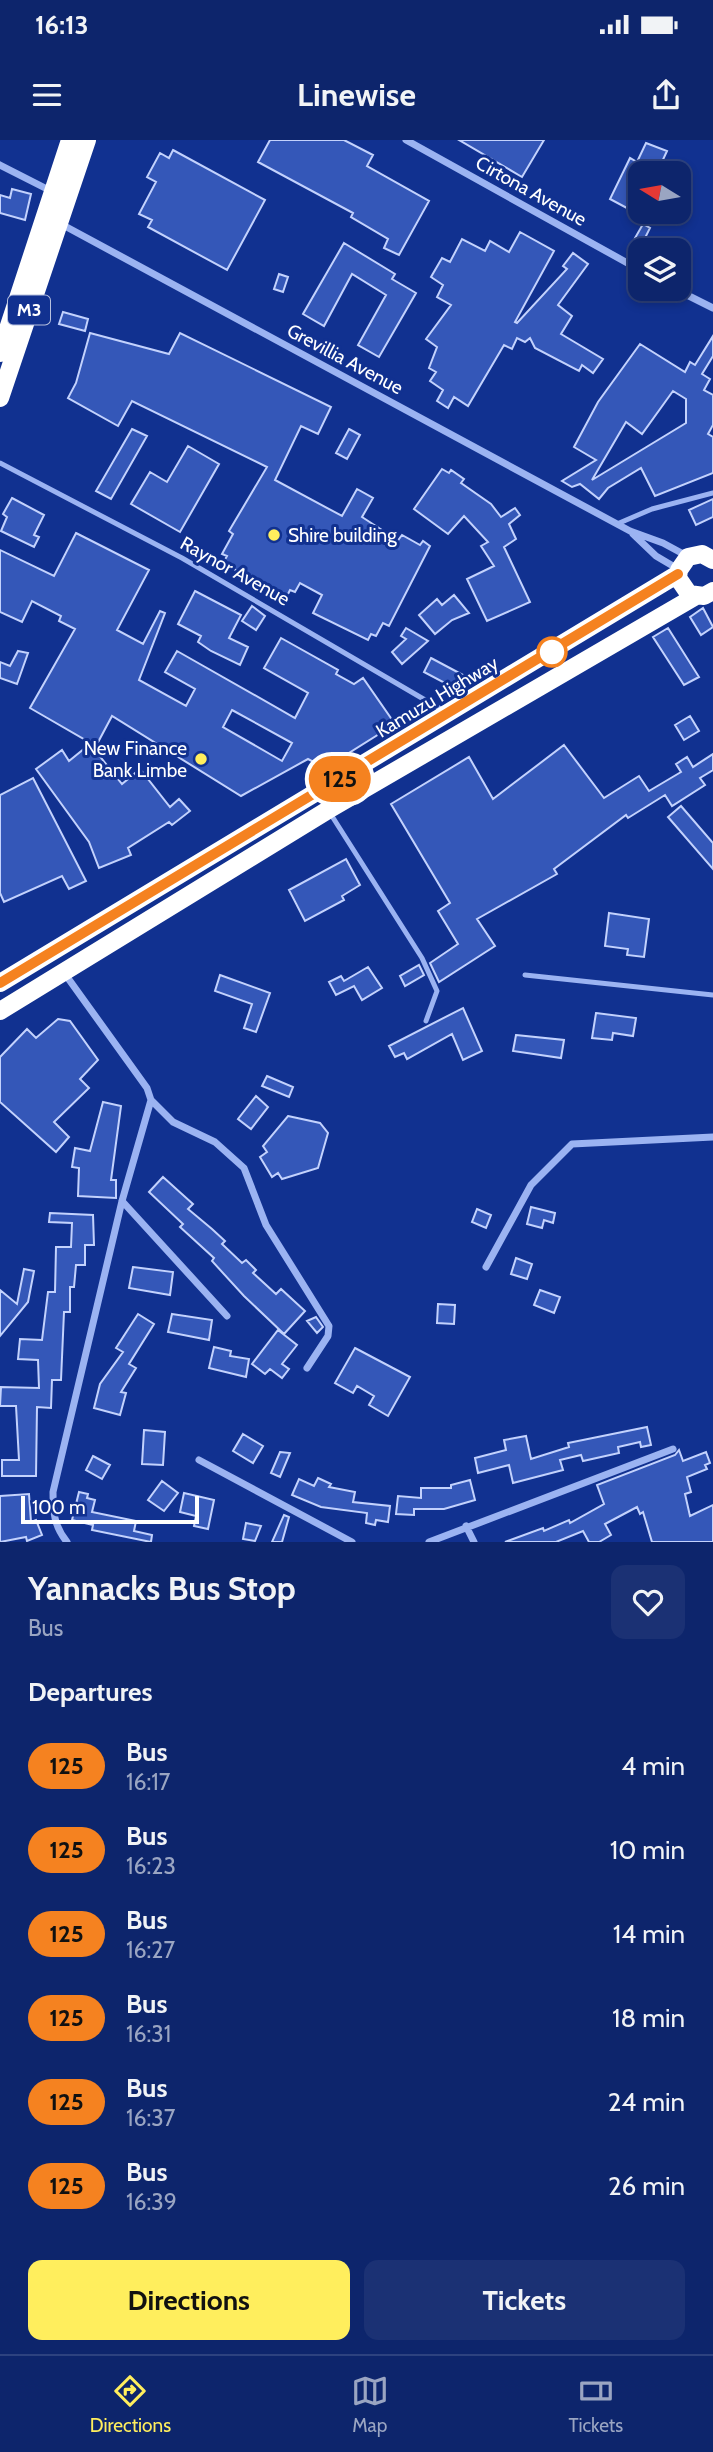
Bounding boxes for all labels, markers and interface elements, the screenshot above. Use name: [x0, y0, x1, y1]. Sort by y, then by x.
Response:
text: 16:13: [35, 9, 89, 41]
text: Linewise: [297, 75, 416, 114]
icon: menu: [28, 76, 66, 114]
icon: share: [647, 76, 685, 114]
street label: Cirtona Avenue: [471, 151, 591, 231]
north arrow: [628, 161, 691, 224]
map controls: [628, 161, 691, 301]
button: layers: [628, 238, 691, 301]
road number: M3: [8, 295, 50, 324]
street label: Grevillia Avenue: [283, 319, 407, 399]
place label: Shire building: [288, 524, 397, 547]
marker: Shire building: [266, 527, 282, 543]
street label: Raynor Avenue: [176, 532, 294, 611]
unlabelled marker: [537, 637, 567, 667]
street label: Kamuzu Highway: [372, 651, 503, 743]
place label: New Finance Bank Limbe: [84, 737, 187, 782]
marker: New Finance Bank Limbe: [193, 751, 209, 767]
line badge: 125: [300, 756, 380, 802]
text: 125: [323, 764, 357, 793]
scale bar: [21, 1493, 200, 1525]
text: 100 m: [32, 1496, 86, 1519]
button: heart: [611, 1565, 685, 1639]
text: Yannacks Bus Stop: [28, 1568, 296, 1608]
text: Bus: [28, 1614, 63, 1642]
text: Departures: [28, 1676, 152, 1708]
text: Bus: [126, 1736, 167, 1768]
text: 4 min: [621, 1750, 685, 1782]
text: 125: [49, 1751, 84, 1780]
text: 16:17: [126, 1768, 170, 1796]
text: Bus: [126, 1820, 167, 1852]
text: 10 min: [610, 1834, 685, 1866]
text: 125: [49, 1835, 84, 1864]
text: 16:23: [126, 1852, 176, 1880]
text: Bus: [126, 1904, 167, 1936]
text: 14 min: [613, 1918, 685, 1950]
text: 125: [49, 1919, 84, 1948]
text: 16:27: [126, 1936, 175, 1964]
text: Bus: [126, 1988, 167, 2020]
text: 18 min: [612, 2002, 685, 2034]
text: 125: [49, 2003, 84, 2032]
text: 16:31: [126, 2020, 171, 2048]
text: Bus: [126, 2072, 167, 2104]
text: 24 min: [608, 2086, 685, 2118]
text: 125: [49, 2087, 84, 2116]
text: 16:37: [126, 2104, 175, 2132]
text: Bus: [126, 2156, 167, 2188]
text: 26 min: [608, 2170, 685, 2202]
text: 125: [49, 2171, 84, 2200]
text: 16:39: [126, 2188, 177, 2216]
button: Directions: [28, 2260, 350, 2340]
button: Tickets: [364, 2260, 685, 2340]
tab: Directions: [90, 2372, 171, 2437]
tab: Map: [351, 2372, 389, 2437]
tab: Tickets: [568, 2372, 623, 2437]

